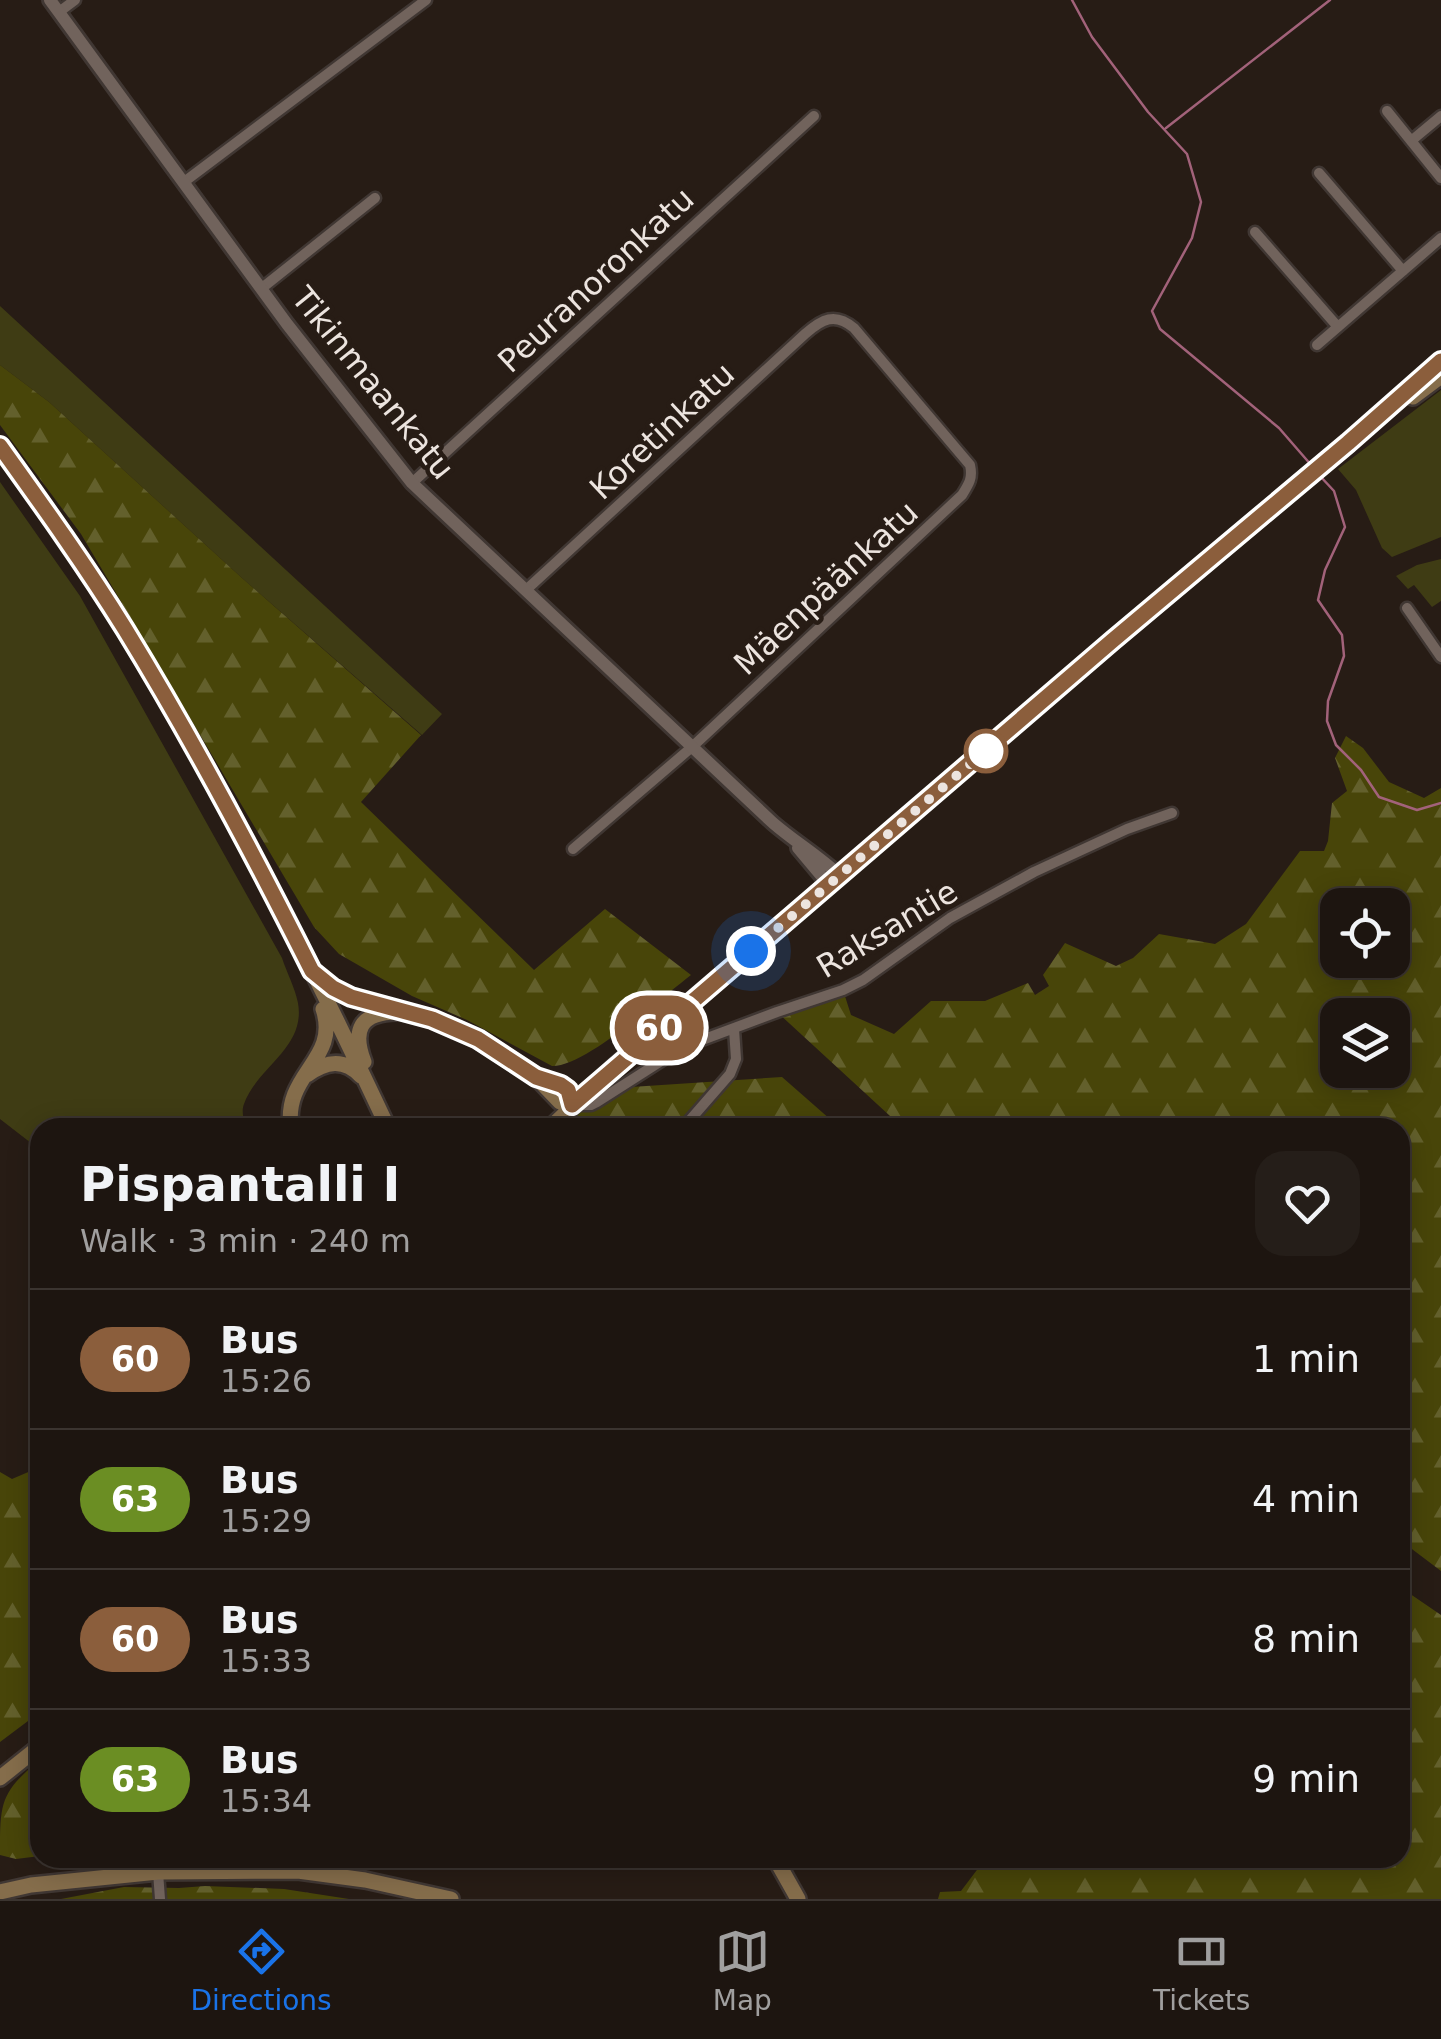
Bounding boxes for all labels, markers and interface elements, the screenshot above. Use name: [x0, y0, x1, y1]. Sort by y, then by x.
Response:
street label: Peuranoronkatu: [490, 180, 702, 380]
street label: Tikinmaankatu: [283, 278, 462, 487]
street label: Koretinkatu: [582, 355, 742, 507]
street label: Mäenpäänkatu: [726, 493, 926, 683]
unlabelled marker: [965, 730, 1007, 772]
street label: Raksantie: [810, 872, 964, 986]
map controls: [1320, 888, 1410, 1088]
button: locate: [1320, 888, 1410, 978]
your location: [726, 926, 776, 976]
line badge: 60: [614, 996, 704, 1060]
button: layers: [1320, 998, 1410, 1088]
text: 60: [635, 1008, 683, 1048]
button: heart: [1255, 1151, 1360, 1256]
text: Pispantalli I: [80, 1156, 400, 1212]
text: Walk · 3 min · 240 m: [80, 1222, 411, 1260]
text: Bus: [220, 1318, 299, 1362]
text: 1 min: [1252, 1337, 1360, 1381]
text: 60: [111, 1339, 159, 1379]
text: 15:26: [220, 1362, 312, 1400]
text: Bus: [220, 1458, 299, 1502]
text: 4 min: [1252, 1477, 1360, 1521]
text: 63: [111, 1479, 159, 1519]
text: 15:29: [220, 1502, 312, 1540]
text: Bus: [220, 1598, 299, 1642]
text: 8 min: [1252, 1617, 1360, 1661]
text: 60: [111, 1619, 159, 1659]
text: 15:33: [220, 1642, 312, 1680]
text: Bus: [220, 1738, 299, 1782]
text: 9 min: [1252, 1757, 1360, 1801]
text: 63: [111, 1759, 159, 1799]
text: 15:34: [220, 1782, 312, 1820]
tab: Directions: [191, 1924, 332, 2017]
tab: Map: [713, 1924, 772, 2017]
tab: Tickets: [1153, 1924, 1250, 2017]

